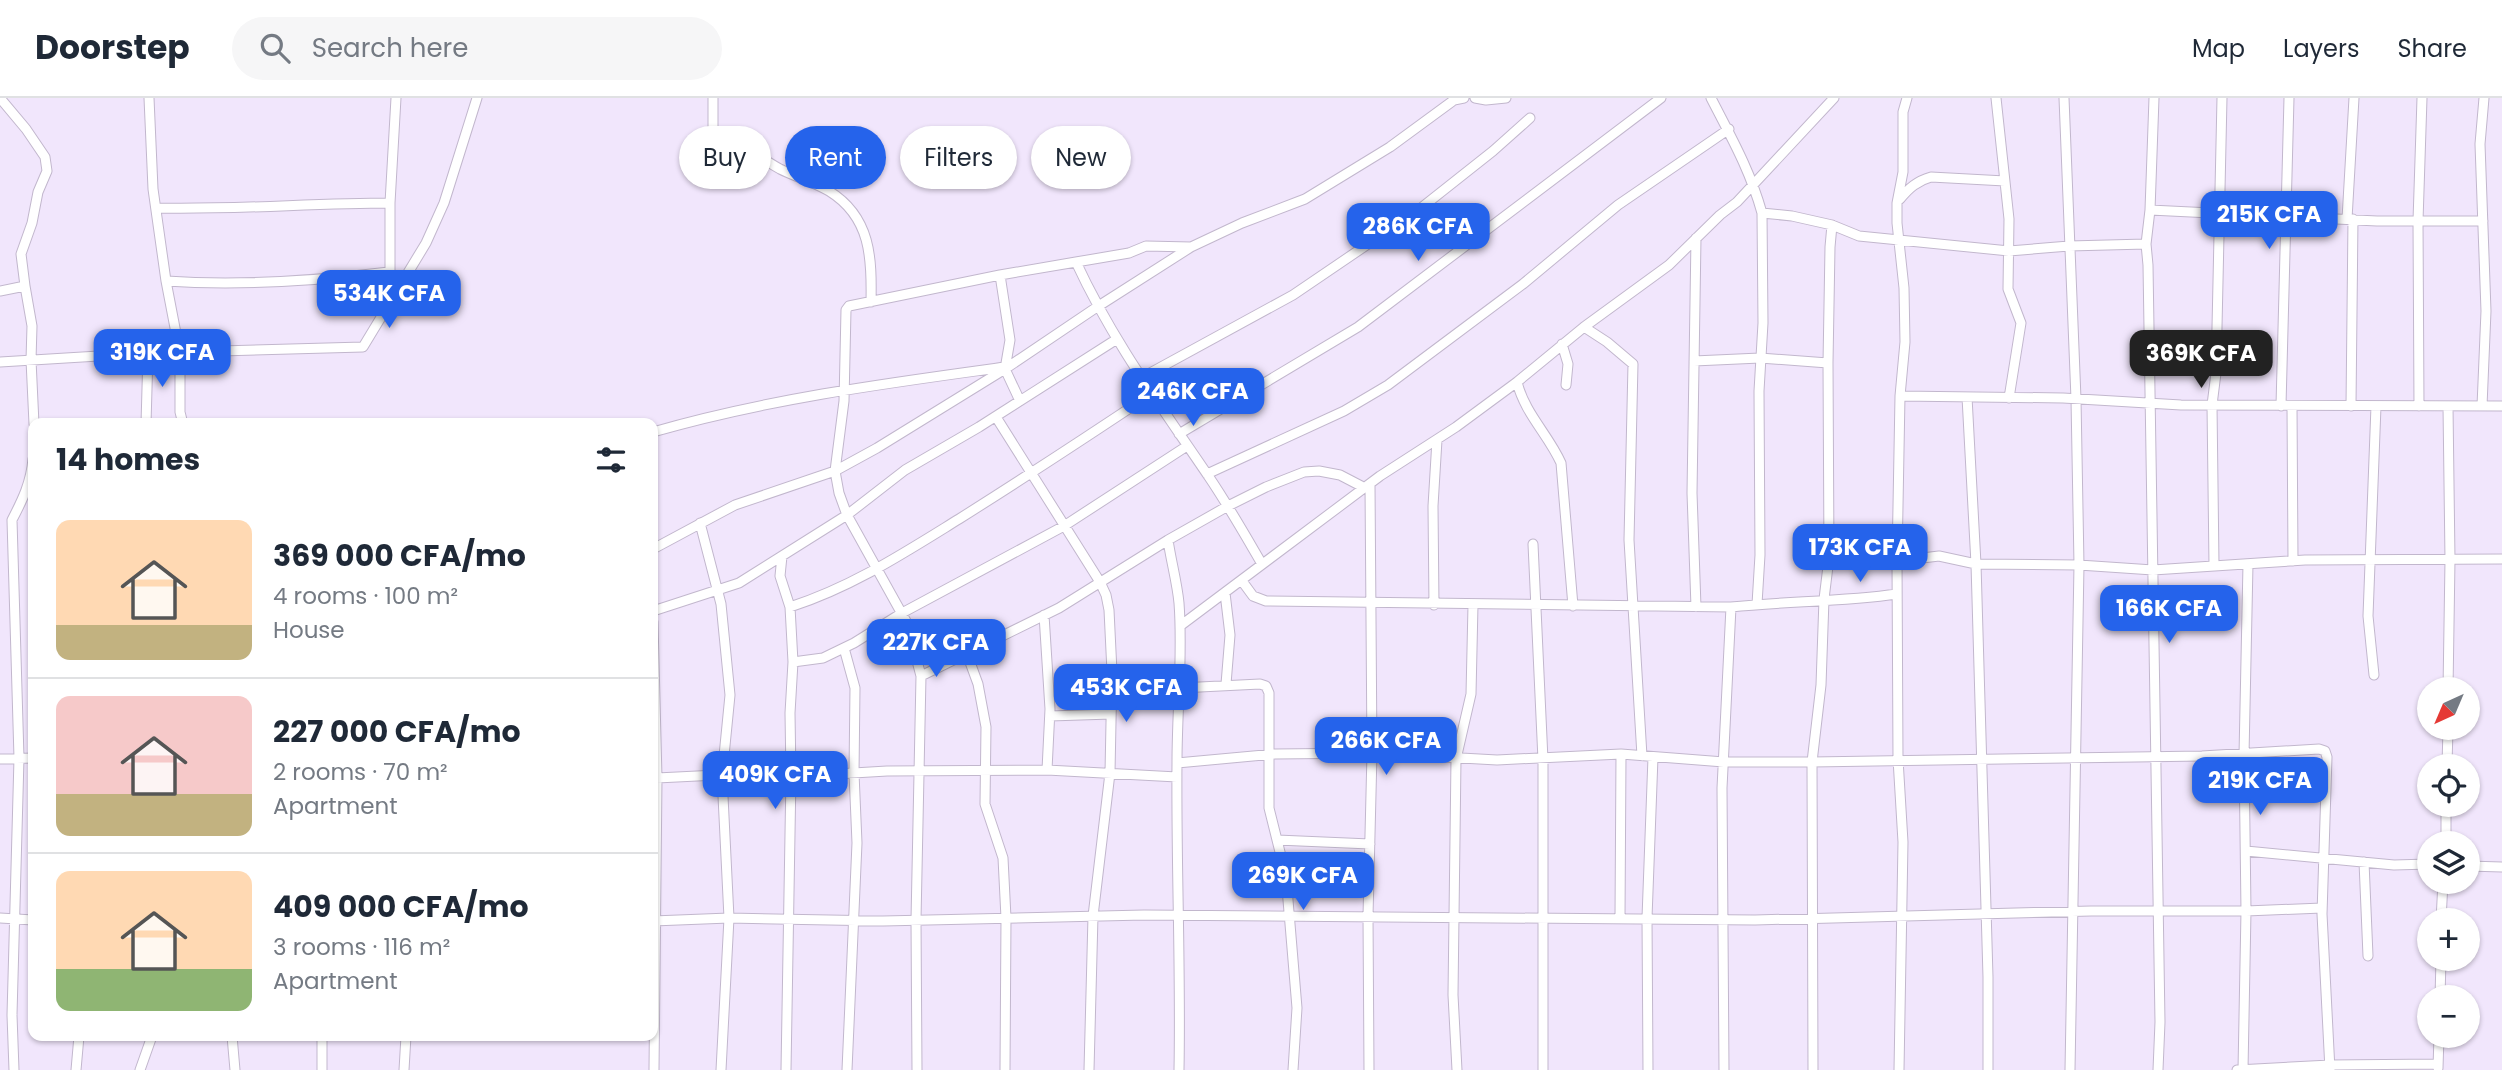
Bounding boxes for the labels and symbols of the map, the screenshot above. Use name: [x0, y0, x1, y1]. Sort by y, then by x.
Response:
pin: 215K CFA: [2197, 192, 2341, 251]
pin: 286K CFA: [1346, 204, 1490, 263]
pin: 534K CFA: [317, 271, 461, 330]
pin: 319K CFA: [90, 330, 234, 389]
pin: 369K CFA: [2129, 330, 2273, 390]
pin: 246K CFA: [1121, 368, 1265, 428]
pin: 173K CFA: [1788, 524, 1932, 584]
pin: 166K CFA: [2097, 586, 2241, 645]
pin: 227K CFA: [864, 620, 1008, 679]
pin: 453K CFA: [1054, 664, 1198, 724]
north arrow: [2417, 677, 2480, 740]
pin: 266K CFA: [1314, 718, 1458, 777]
pin: 409K CFA: [703, 752, 847, 811]
pin: 219K CFA: [2188, 758, 2332, 817]
pin: 269K CFA: [1231, 852, 1375, 912]

